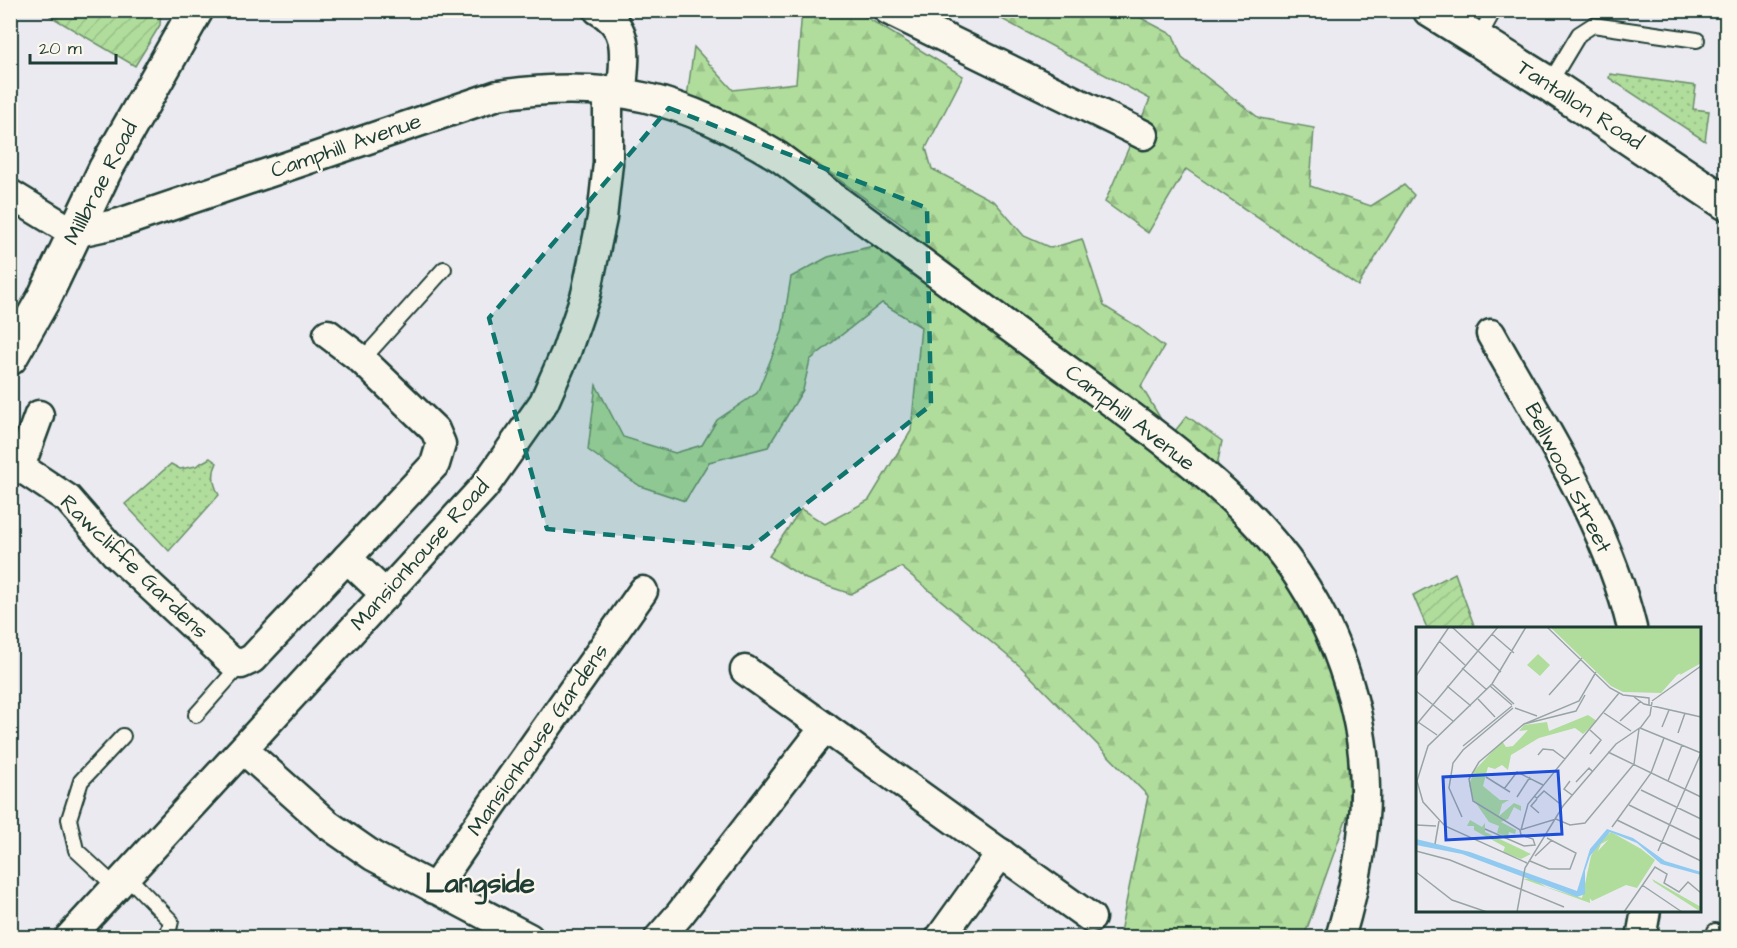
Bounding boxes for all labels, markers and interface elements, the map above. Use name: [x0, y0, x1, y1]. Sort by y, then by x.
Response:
scale bar: [30, 27, 116, 65]
text: 20 m: [39, 36, 82, 61]
street label: Tantallon Road: [1510, 52, 1650, 158]
street label: Camphill Avenue: [266, 106, 426, 186]
street label: Millbrae Road: [56, 116, 146, 250]
street label: Camphill Avenue: [1058, 357, 1202, 479]
street label: Bellwood Street: [1517, 397, 1619, 559]
street label: Mansionhouse Road: [343, 472, 497, 638]
street label: Rawcliffe Gardens: [53, 488, 215, 646]
inset map: [1416, 627, 1701, 912]
street label: Mansionhouse Gardens: [460, 638, 616, 842]
district label: Langside: [425, 864, 535, 905]

